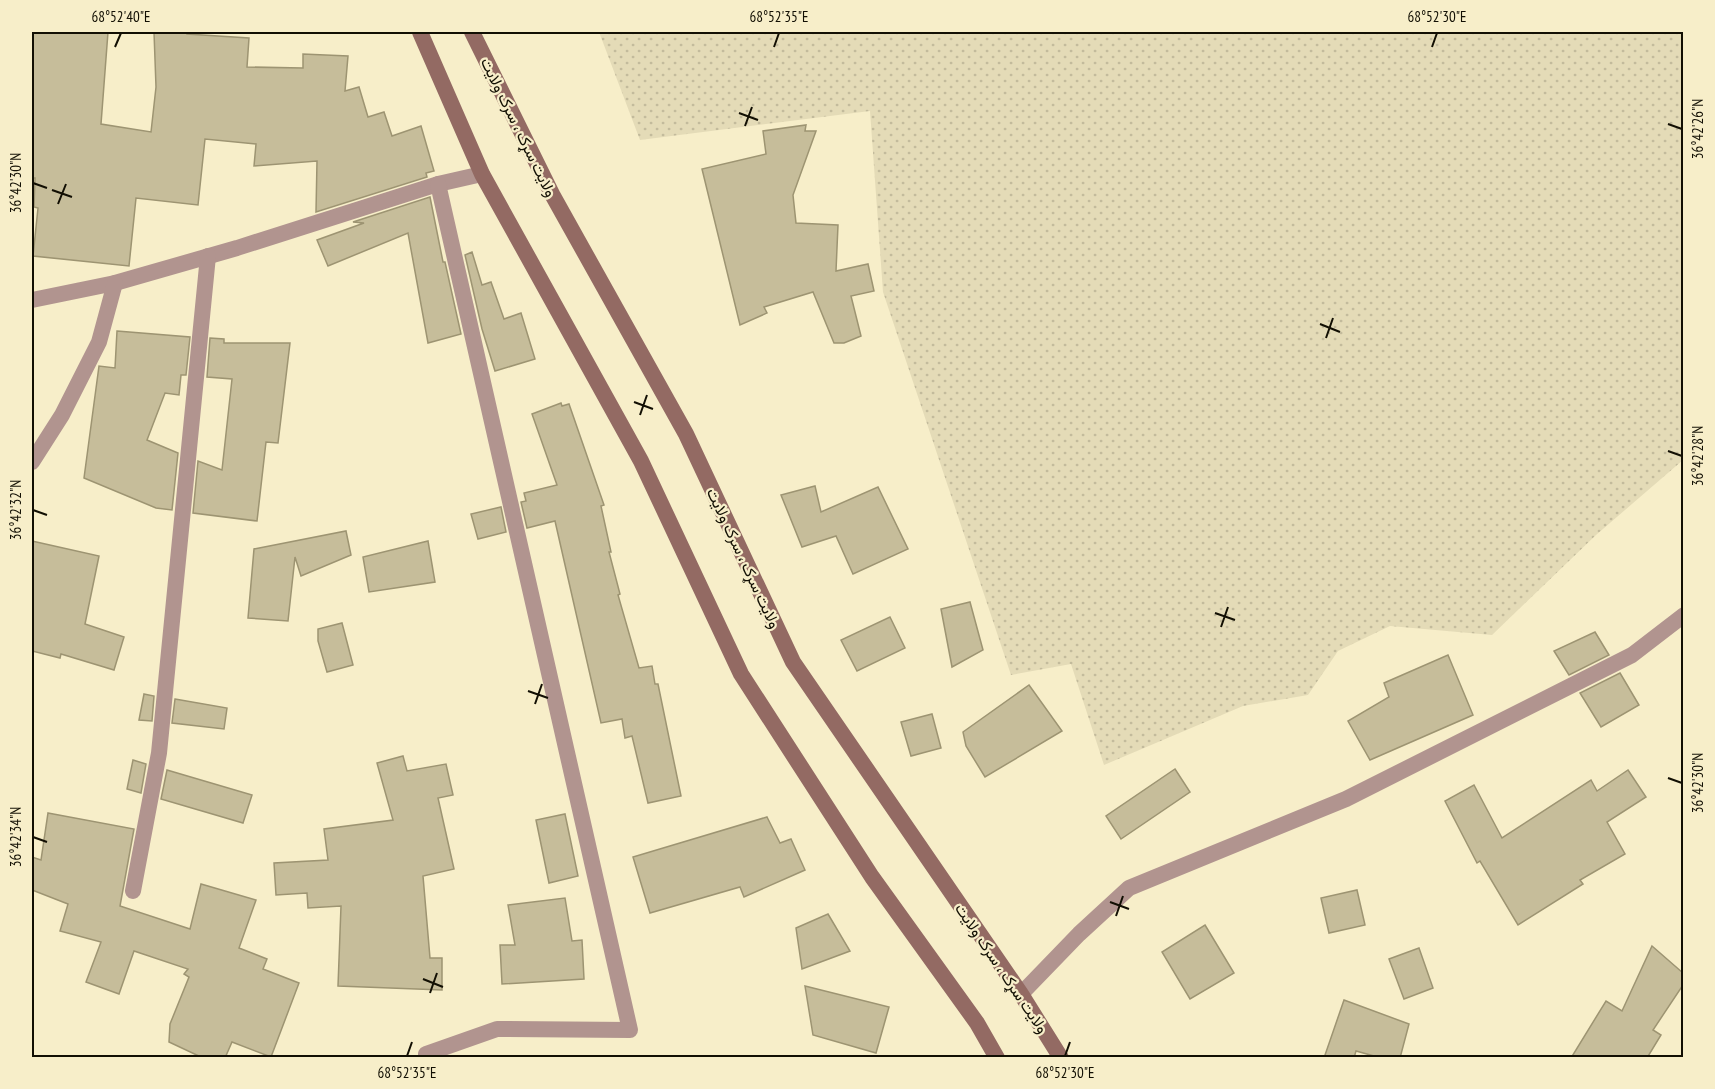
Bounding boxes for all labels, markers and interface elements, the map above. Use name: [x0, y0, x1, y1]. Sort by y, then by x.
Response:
text: 68°52'40"E: [91, 7, 151, 26]
text: 68°52'35"E: [749, 7, 809, 26]
text: 68°52'30"E: [1407, 7, 1467, 26]
street label: ولایت سړک ، سرک ولایت: [475, 54, 561, 201]
text: 36°42'26"N: [1688, 99, 1707, 159]
text: 36°42'30"N: [6, 153, 25, 213]
text: 36°42'28"N: [1688, 426, 1707, 486]
text: 36°42'32"N: [6, 480, 25, 540]
street label: ولایت سړک ، سرک ولایت: [701, 485, 785, 632]
text: 36°42'30"N: [1688, 753, 1707, 813]
text: 36°42'34"N: [6, 807, 25, 867]
street label: ولایت سړک ، سرک ولایت: [949, 899, 1053, 1038]
text: 68°52'35"E: [377, 1063, 437, 1082]
text: 68°52'30"E: [1035, 1063, 1095, 1082]

